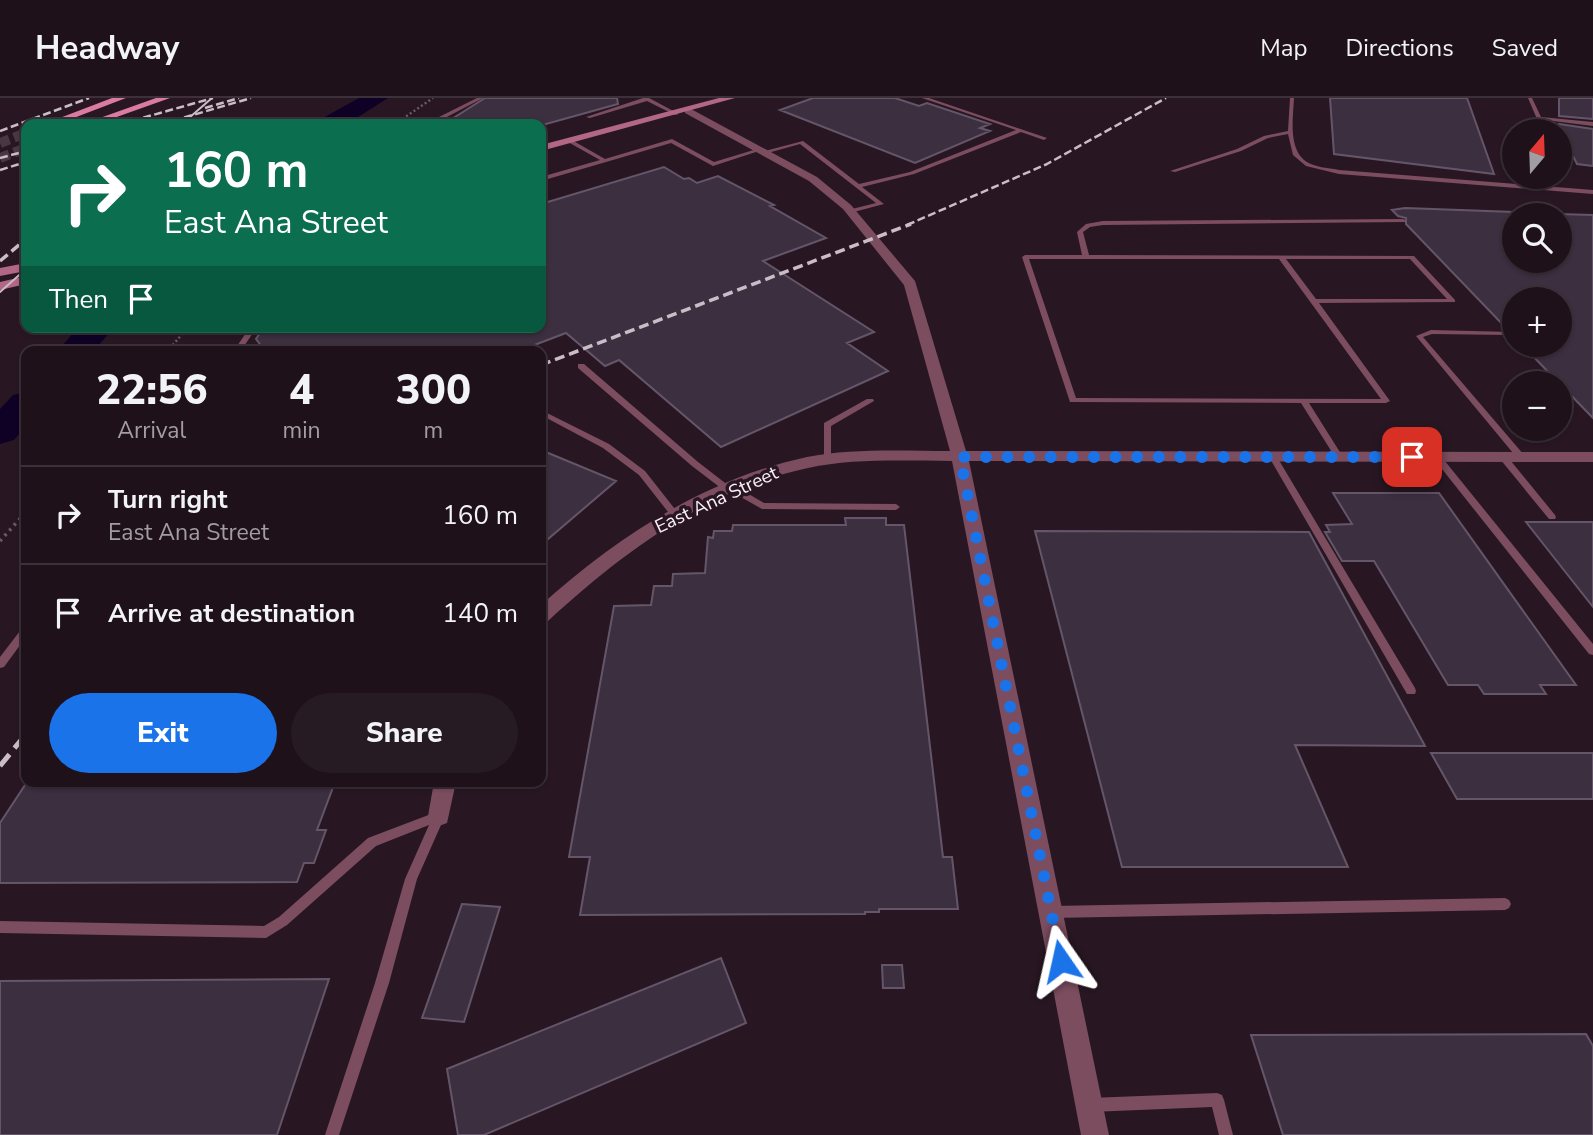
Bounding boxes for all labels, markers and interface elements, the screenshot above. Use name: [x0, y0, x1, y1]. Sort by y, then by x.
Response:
text: Headway: [35, 26, 179, 71]
text: Map: [1260, 32, 1307, 64]
text: Directions: [1345, 32, 1454, 64]
text: Saved: [1492, 32, 1558, 64]
north arrow: [1502, 119, 1572, 189]
map controls: [1502, 119, 1572, 441]
text: 160 m: [164, 137, 308, 204]
icon: right: [49, 147, 140, 238]
text: East Ana Street: [164, 201, 388, 244]
button: search: [1502, 203, 1572, 273]
icon: arrive: [122, 280, 160, 318]
text: Then: [49, 282, 108, 317]
button: +: [1502, 287, 1572, 357]
text: 22:56: [96, 362, 208, 419]
text: 4: [289, 362, 314, 419]
text: 300: [396, 362, 471, 419]
button: −: [1502, 371, 1572, 441]
text: Arrival: [117, 415, 186, 446]
text: min: [283, 415, 321, 446]
text: m: [423, 415, 443, 446]
pin: [1382, 427, 1442, 487]
icon: arrive: [1393, 438, 1431, 476]
street label: East Ana Street: [651, 460, 783, 540]
text: Turn right: [108, 482, 227, 517]
icon: right: [49, 496, 87, 534]
text: 160 m: [442, 498, 518, 533]
text: East Ana Street: [108, 517, 269, 548]
icon: arrive: [49, 594, 87, 632]
text: Arrive at destination: [108, 596, 355, 631]
text: 140 m: [442, 596, 518, 631]
button: Exit: [49, 693, 277, 773]
button: Share: [291, 693, 518, 773]
position arrow: [1024, 924, 1098, 998]

